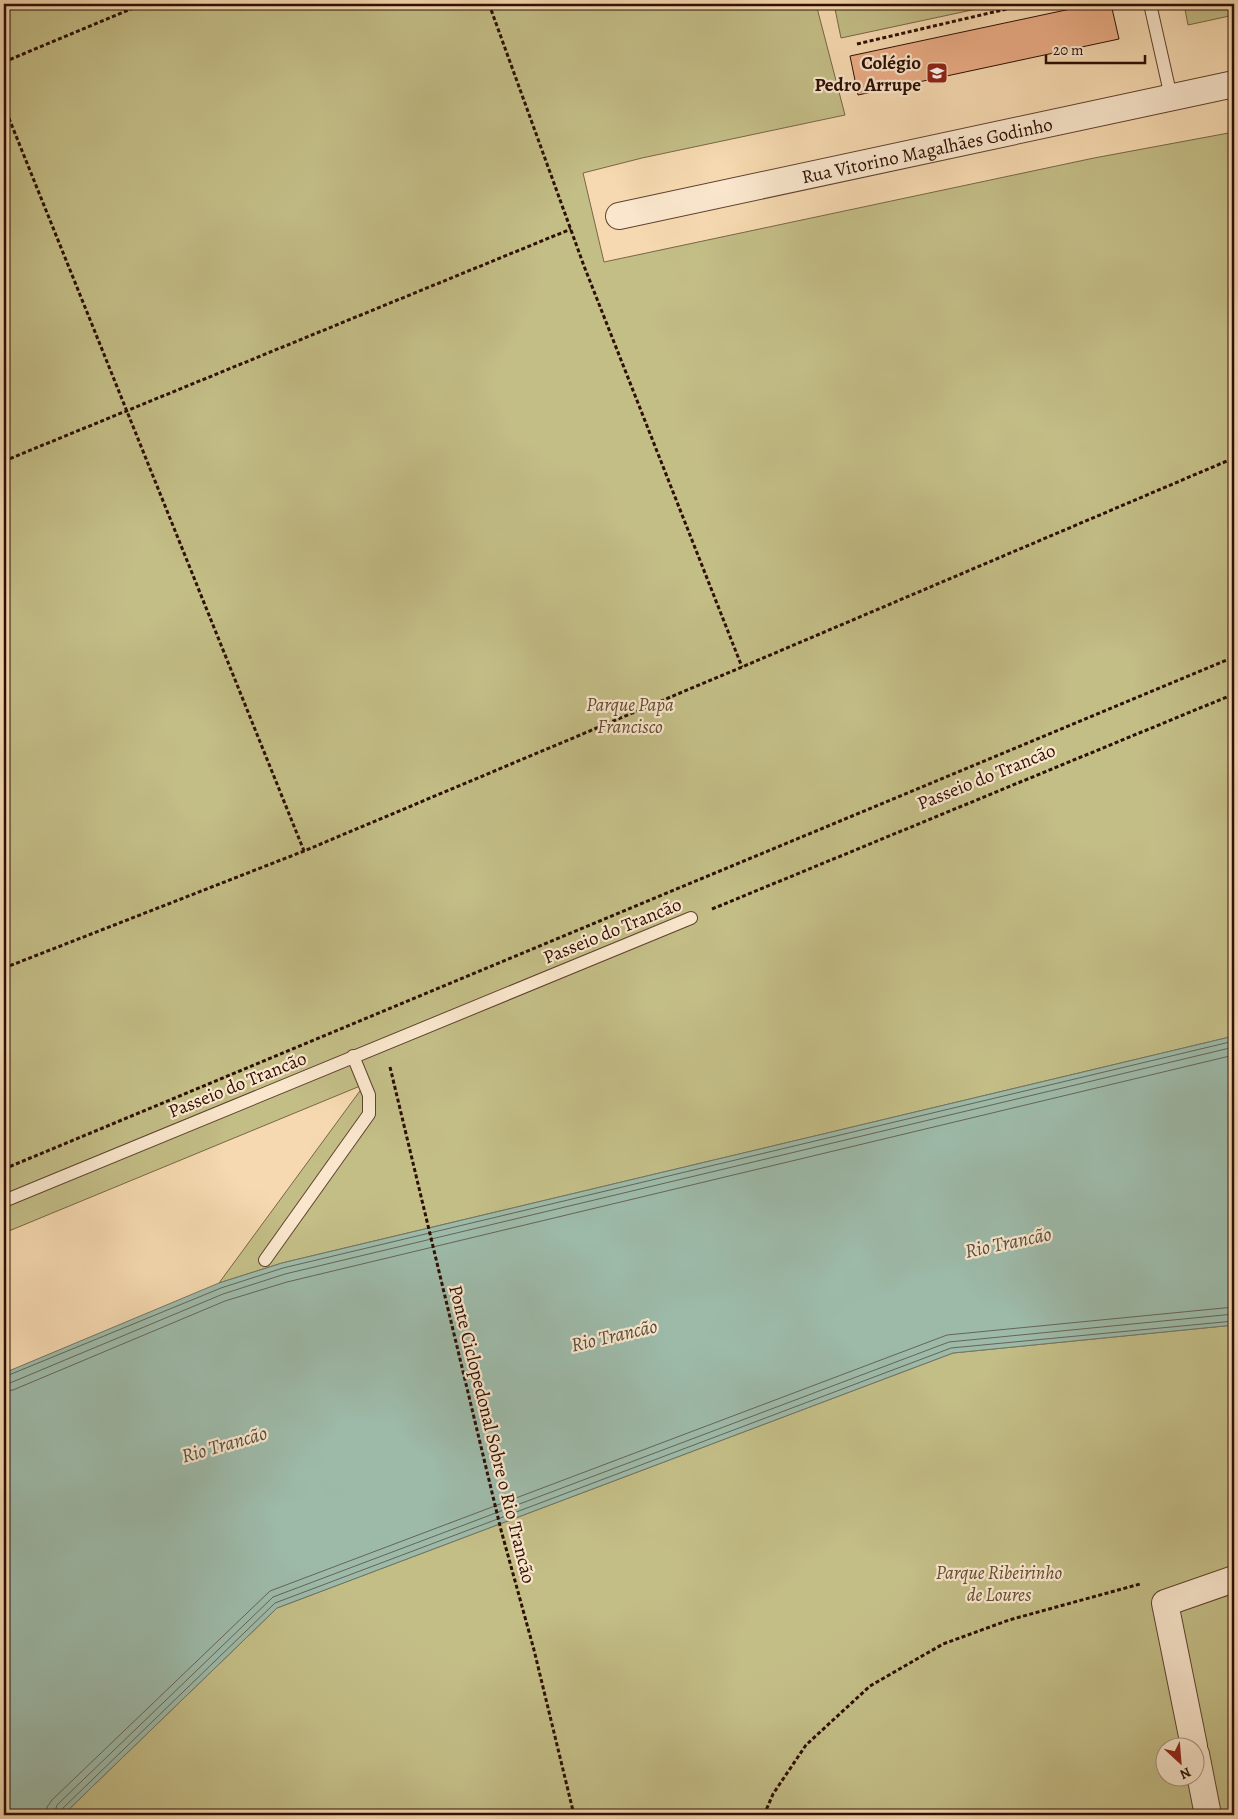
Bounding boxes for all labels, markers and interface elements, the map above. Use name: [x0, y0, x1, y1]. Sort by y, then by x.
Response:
scale bar: [1046, 32, 1144, 64]
text: 20 m: [1053, 40, 1084, 60]
place label: Colégio Pedro Arrupe: [815, 50, 921, 98]
school or university icon: Colégio Pedro Arrupe: [925, 61, 949, 85]
street label: Rua Vitorino Magalhães Godinho: [799, 111, 1055, 190]
park label: Parque Papa Francisco: [586, 692, 674, 740]
street label: Passeio do Trancão: [913, 737, 1059, 817]
street label: Passeio do Trancão: [539, 891, 685, 971]
street label: Passeio do Trancão: [164, 1045, 310, 1125]
water label: Rio Trancão: [962, 1220, 1054, 1265]
street label: Ponte Ciclopedonal Sobre o Rio Trancão: [442, 1282, 542, 1586]
water label: Rio Trancão: [568, 1312, 660, 1359]
water label: Rio Trancão: [178, 1419, 270, 1470]
park label: Parque Ribeirinho de Loures: [936, 1560, 1063, 1608]
north arrow: [1156, 1736, 1206, 1786]
text: N: [1177, 1762, 1194, 1784]

